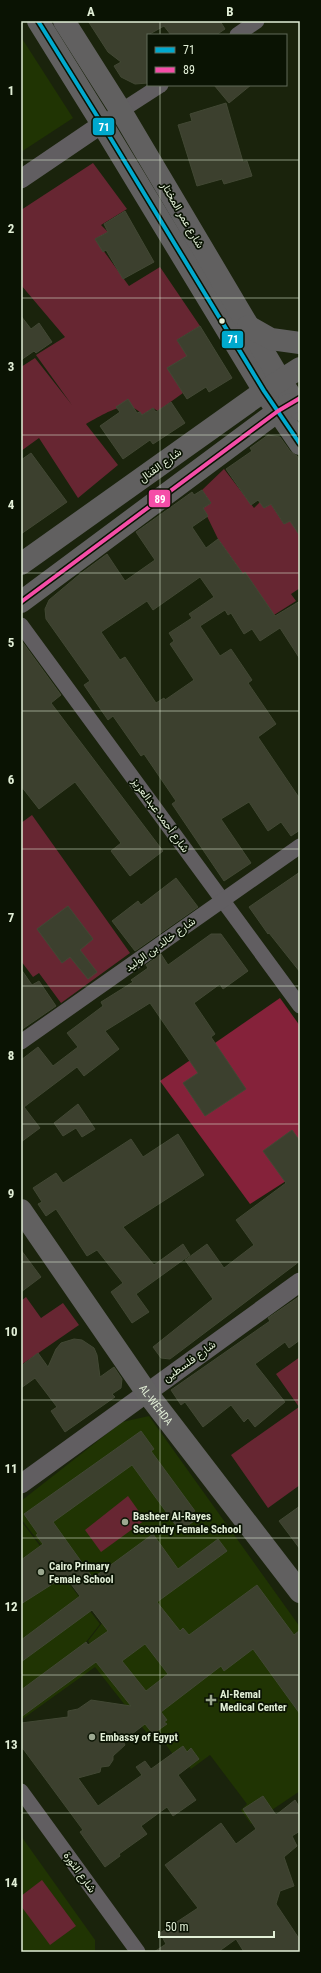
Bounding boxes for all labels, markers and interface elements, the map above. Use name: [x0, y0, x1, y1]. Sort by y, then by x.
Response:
text: A: [87, 4, 95, 19]
text: B: [226, 4, 234, 19]
legend: [147, 34, 287, 86]
text: 71: [183, 43, 195, 57]
text: 89: [183, 63, 195, 77]
text: 1: [8, 83, 14, 98]
line badge: 71: [92, 117, 115, 136]
text: 71: [98, 121, 110, 134]
street label: شارع عمر المختار: [157, 179, 207, 251]
text: 2: [8, 221, 15, 236]
unlabelled marker: [217, 316, 227, 326]
line badge: 71: [221, 330, 244, 349]
text: 71: [227, 333, 239, 346]
text: 3: [8, 359, 14, 374]
street label: شارع القنال: [136, 445, 185, 486]
line badge: 89: [148, 489, 171, 508]
text: 89: [154, 493, 166, 506]
text: 4: [8, 497, 15, 512]
text: 5: [8, 635, 15, 650]
text: 6: [8, 772, 15, 787]
street label: شارع أحمد عبدالعزيز: [128, 775, 192, 856]
text: 7: [8, 910, 15, 925]
street label: شارع خالد بن الوليد: [123, 914, 199, 975]
text: 8: [8, 1048, 14, 1063]
text: 9: [8, 1186, 14, 1201]
text: 10: [4, 1324, 18, 1339]
street label: شارع فلسطين: [160, 1338, 219, 1386]
street label: AL-WEHDA: [136, 1382, 176, 1428]
text: 11: [4, 1461, 18, 1476]
place label: Basheer Al-Rayes Secondry Female School: [133, 1510, 241, 1536]
marker: Basheer Al-Rayes Secondry Female School: [120, 1517, 130, 1527]
place label: Cairo Primary Female School: [49, 1560, 114, 1586]
marker: Cairo Primary Female School: [36, 1567, 46, 1577]
text: 12: [4, 1599, 18, 1614]
place label: Al-Remal Medical Center: [220, 1688, 287, 1714]
marker: Al-Remal Medical Center: [205, 1694, 217, 1706]
place label: Embassy of Egypt: [100, 1731, 178, 1744]
marker: Embassy of Egypt: [87, 1732, 97, 1742]
text: 13: [4, 1737, 18, 1752]
street label: شارع الثورة: [60, 1849, 99, 1896]
text: 14: [4, 1875, 18, 1890]
scale bar: [159, 1913, 274, 1939]
text: 50 m: [165, 1920, 189, 1934]

